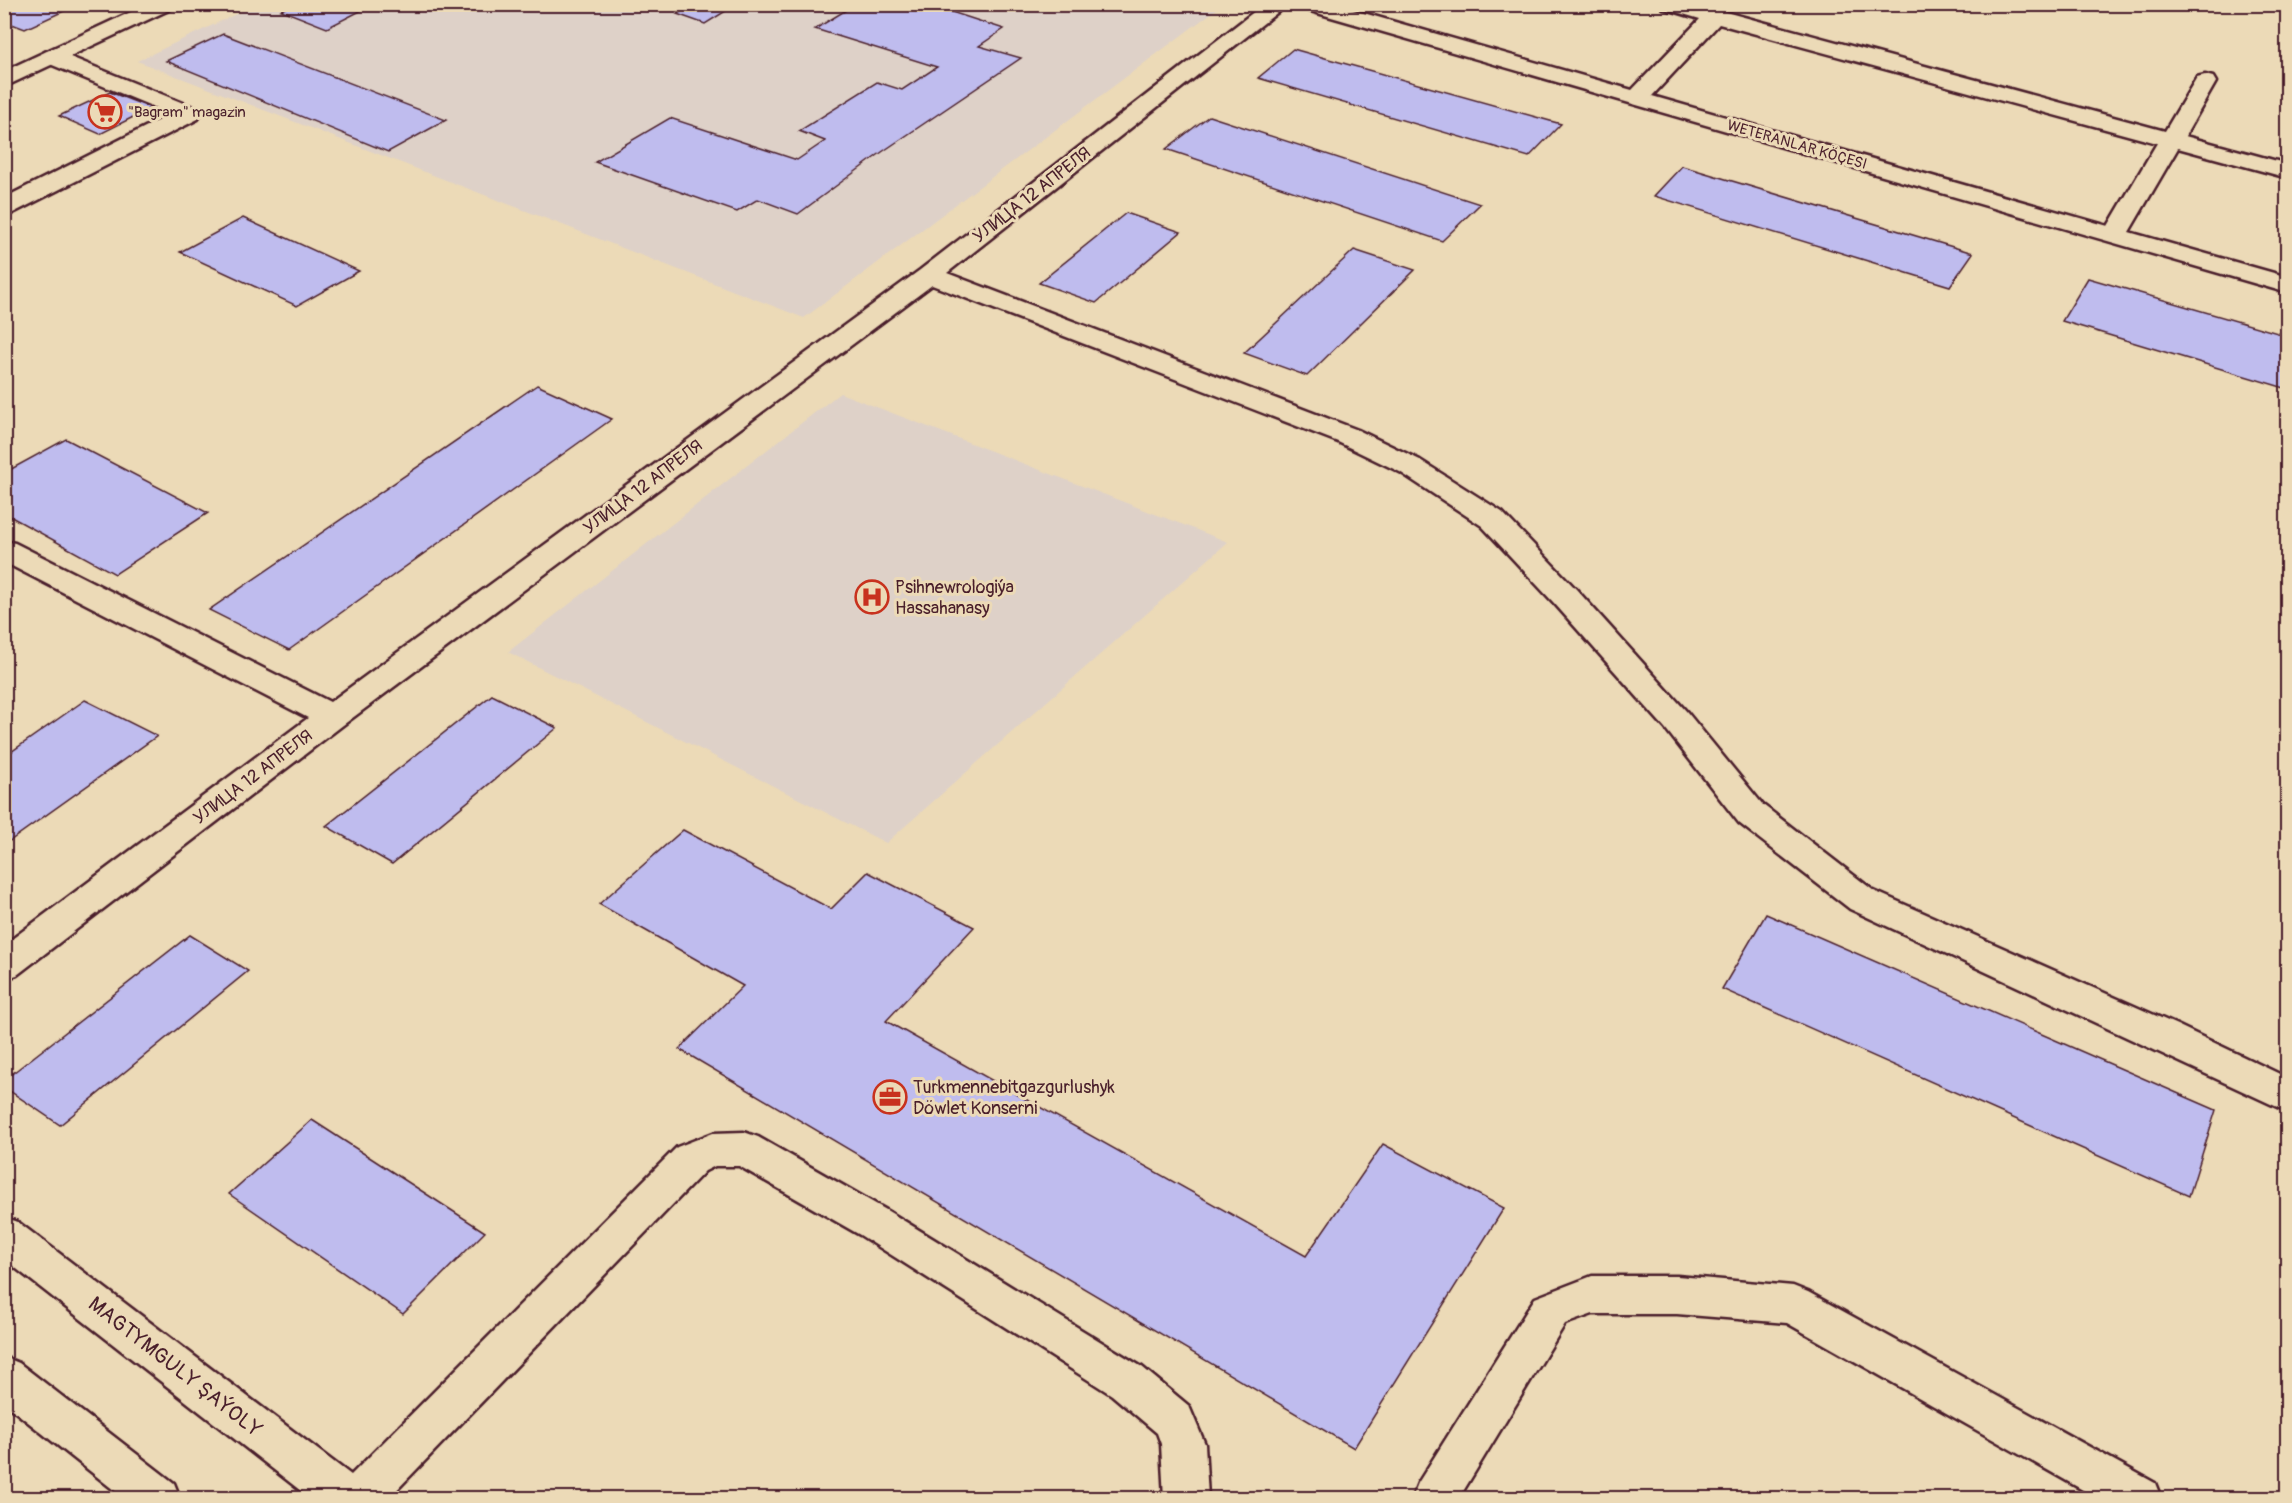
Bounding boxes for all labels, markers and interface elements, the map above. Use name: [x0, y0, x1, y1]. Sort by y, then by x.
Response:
supermarket icon: "Bagram" magazin: [87, 94, 123, 130]
place label: "Bagram" magazin: [128, 103, 246, 122]
street label: WETERANLAR KÖÇESI: [1725, 116, 1869, 174]
street label: УЛИЦА 12 АПРЕЛЯ: [968, 142, 1096, 248]
street label: УЛИЦА 12 АПРЕЛЯ: [579, 435, 707, 539]
place label: Psihnewrologiýa Hassahanasy: [895, 576, 1014, 620]
hospital icon: Psihnewrologiýa Hassahanasy: [854, 579, 890, 615]
street label: УЛИЦА 12 АПРЕЛЯ: [189, 725, 317, 829]
place label: Turkmennebitgazgurlushyk Döwlet Konserni: [913, 1076, 1115, 1120]
office icon: Turkmennebitgazgurlushyk Döwlet Konserni: [872, 1079, 908, 1115]
street label: MAGTYMGULY ŞAÝOLY: [83, 1291, 267, 1443]

